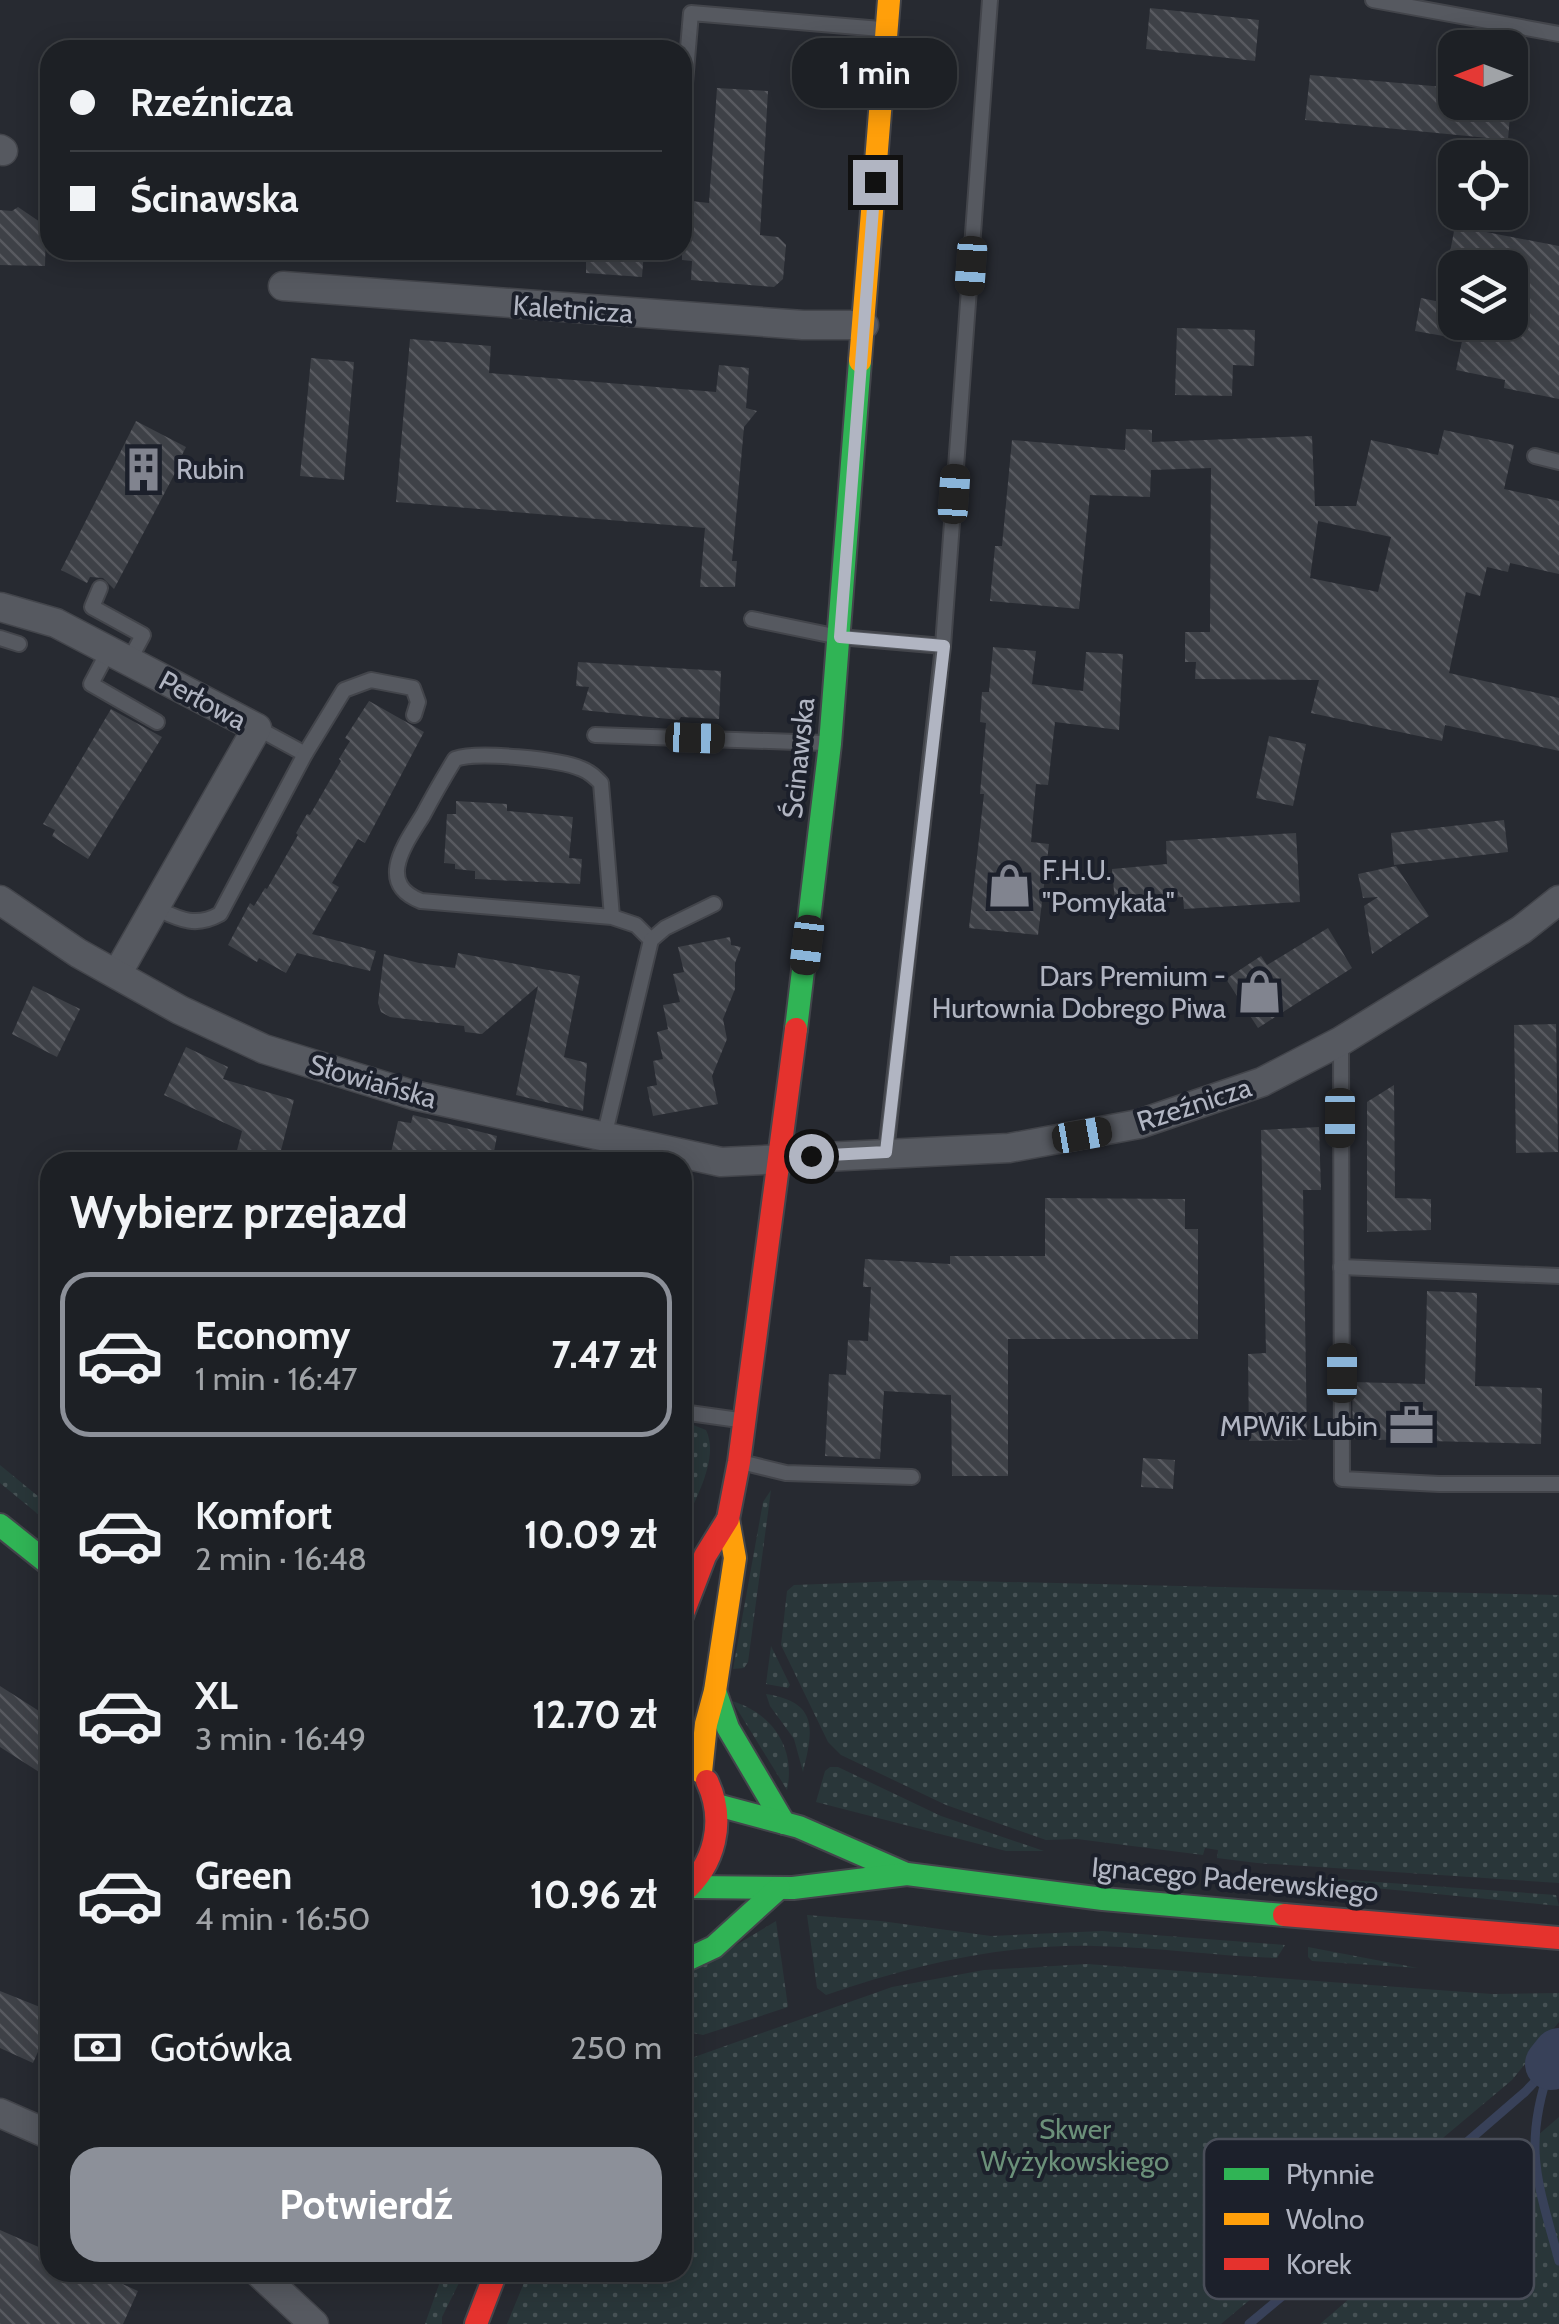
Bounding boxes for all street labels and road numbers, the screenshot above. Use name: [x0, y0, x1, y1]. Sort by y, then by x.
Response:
street label: Kaletnicza: [512, 288, 635, 330]
street label: Perłowa: [153, 663, 253, 737]
street label: Ścinawska: [775, 695, 821, 820]
street label: Słowiańska: [305, 1047, 441, 1116]
street label: Rzeźnicza: [1133, 1069, 1256, 1138]
street label: Ignacego Paderewskiego: [1090, 1850, 1380, 1908]

